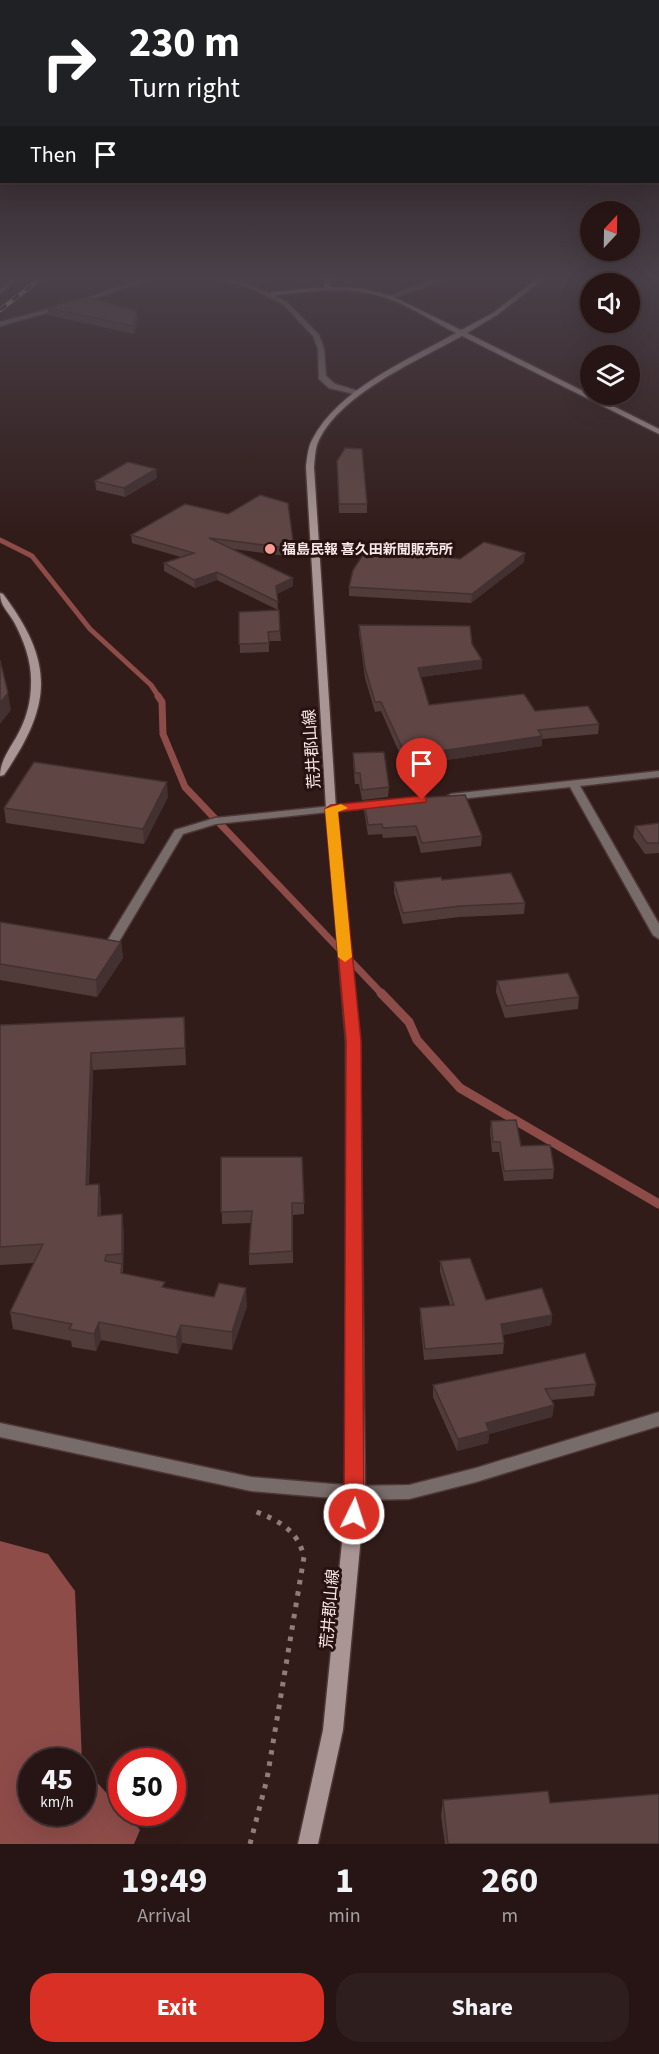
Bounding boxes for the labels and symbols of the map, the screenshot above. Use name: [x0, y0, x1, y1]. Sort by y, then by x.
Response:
north arrow: [580, 201, 640, 261]
place label: 福島民報 喜久田新聞販売所: [282, 540, 453, 560]
marker: 福島民報 喜久田新聞販売所: [263, 542, 277, 556]
street label: 荒井郡山線: [298, 708, 326, 790]
pin: [396, 738, 447, 800]
position arrow: [322, 1482, 386, 1546]
street label: 荒井郡山線: [316, 1568, 344, 1650]
speed limit sign: 50: [108, 1748, 186, 1826]

